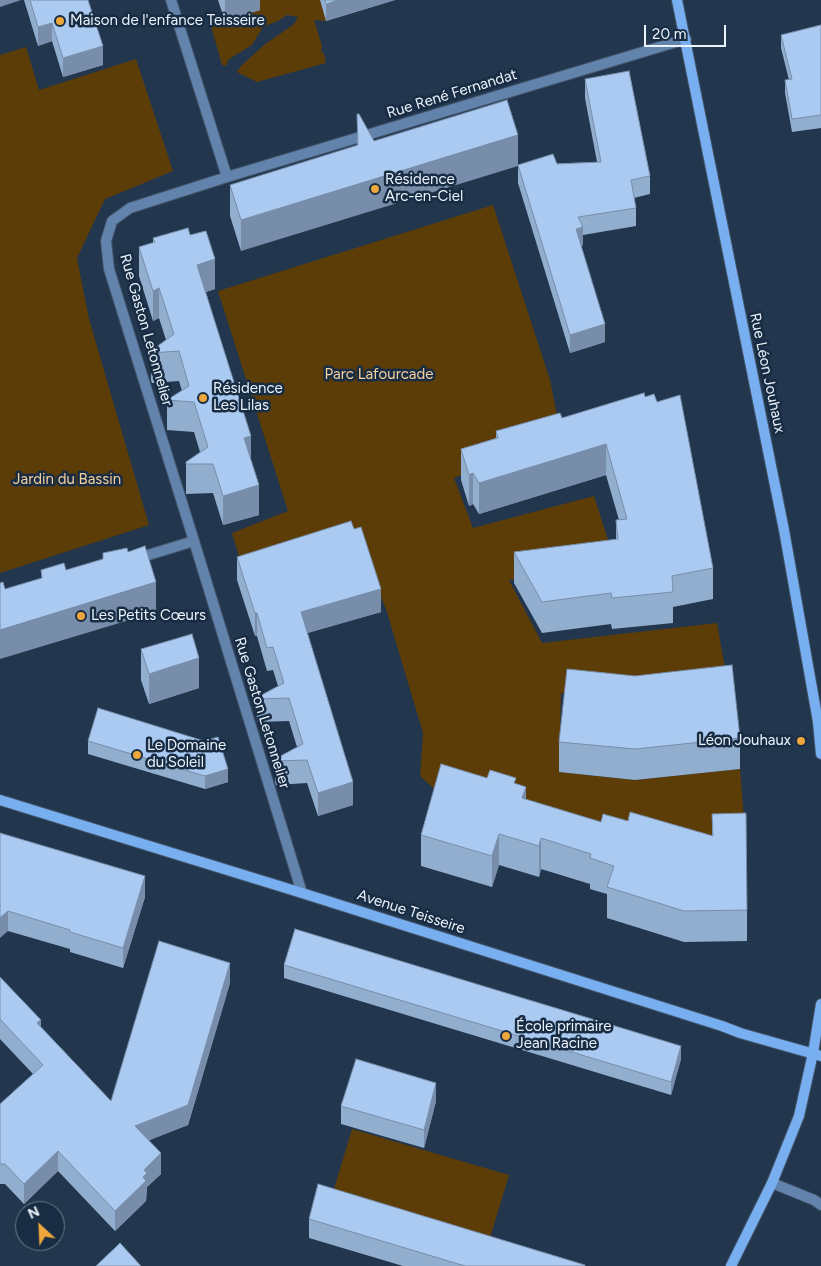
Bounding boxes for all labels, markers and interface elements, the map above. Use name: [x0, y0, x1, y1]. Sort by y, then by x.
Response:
place label: Maison de l'enfance Teisseire: [70, 12, 265, 30]
marker: Maison de l'enfance Teisseire: [54, 15, 66, 27]
scale bar: [646, 15, 728, 47]
text: 20 m: [652, 25, 686, 43]
street label: Rue René Fernandat: [385, 66, 519, 122]
place label: Résidence Arc-en-Ciel: [385, 171, 463, 206]
marker: Résidence Arc-en-Ciel: [369, 183, 381, 195]
street label: Rue Gaston Letonnelier: [116, 252, 176, 408]
street label: Rue Léon Jouhaux: [745, 311, 789, 435]
park label: Parc Lafourcade: [325, 366, 433, 384]
place label: Résidence Les Lilas: [213, 380, 283, 415]
marker: Résidence Les Lilas: [197, 392, 209, 404]
park label: Jardin du Bassin: [13, 471, 121, 489]
place label: Les Petits Cœurs: [91, 607, 206, 625]
marker: Les Petits Cœurs: [75, 610, 87, 622]
street label: Rue Gaston Letonnelier: [230, 635, 294, 791]
place label: Léon Jouhaux: [698, 732, 791, 750]
marker: Léon Jouhaux: [795, 735, 807, 747]
place label: Le Domaine du Soleil: [147, 737, 226, 772]
marker: Le Domaine du Soleil: [131, 749, 143, 761]
street label: Avenue Teisseire: [355, 886, 467, 938]
place label: École primaire Jean Racine: [516, 1018, 611, 1053]
marker: École primaire Jean Racine: [500, 1030, 512, 1042]
north arrow: [15, 1201, 65, 1251]
text: N: [25, 1203, 42, 1223]

